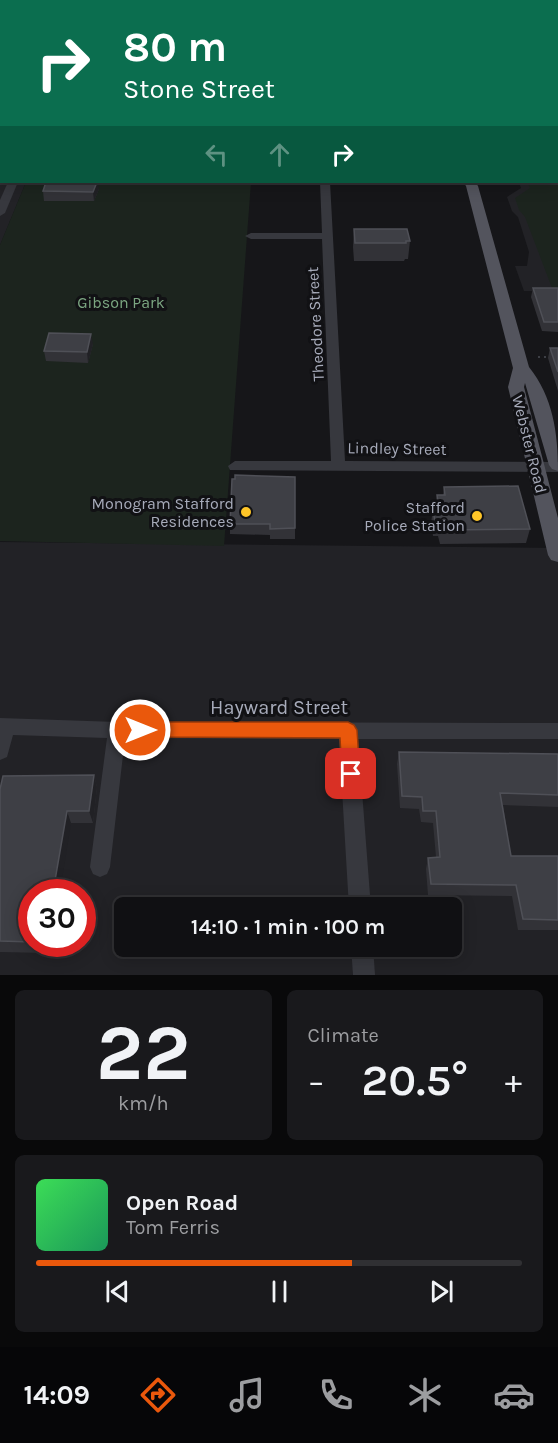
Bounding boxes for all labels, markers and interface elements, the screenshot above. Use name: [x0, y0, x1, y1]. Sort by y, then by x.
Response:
text: 80 m: [123, 22, 227, 72]
icon: right: [24, 24, 102, 102]
text: Stone Street: [123, 73, 275, 105]
icon: left: [200, 138, 233, 171]
icon: ahead: [263, 138, 296, 171]
icon: right: [326, 138, 359, 171]
street label: Theodore Street: [303, 266, 328, 382]
park label: Gibson Park: [77, 293, 165, 312]
street label: Webster Road: [508, 393, 551, 495]
street label: Lindley Street: [347, 438, 447, 459]
place label: Monogram Stafford Residences: [91, 494, 234, 531]
place label: Stafford Police Station: [364, 498, 465, 535]
marker: Monogram Stafford Residences: [239, 505, 253, 519]
marker: Stafford Police Station: [470, 509, 484, 523]
street label: Hayward Street: [210, 696, 348, 719]
position arrow: [108, 698, 172, 762]
pin: [325, 748, 376, 799]
icon: arrive: [334, 757, 367, 790]
speed limit sign: 30: [18, 879, 96, 957]
text: 14:10 · 1 min · 100 m: [191, 914, 385, 940]
text: 22: [96, 1007, 190, 1099]
text: Climate: [308, 1024, 379, 1047]
text: 20.5°: [361, 1054, 468, 1106]
text: −: [308, 1062, 325, 1100]
text: +: [505, 1062, 522, 1100]
text: km/h: [118, 1092, 169, 1115]
text: Open Road: [126, 1190, 238, 1216]
text: Tom Ferris: [126, 1216, 220, 1239]
icon: previous: [101, 1275, 134, 1308]
icon: pause: [263, 1275, 296, 1308]
icon: next: [425, 1275, 458, 1308]
icon: directions: [137, 1374, 179, 1416]
icon: music: [226, 1374, 268, 1416]
icon: phone: [315, 1374, 357, 1416]
icon: climate: [404, 1374, 446, 1416]
icon: car: [493, 1374, 535, 1416]
text: 14:09: [23, 1379, 90, 1411]

